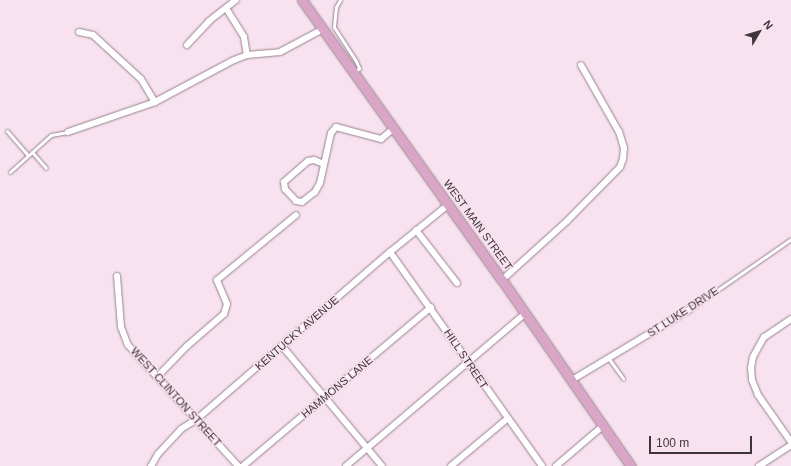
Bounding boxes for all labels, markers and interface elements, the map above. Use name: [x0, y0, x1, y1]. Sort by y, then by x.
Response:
north arrow: [739, 12, 779, 52]
text: N: [761, 18, 776, 31]
street label: WEST MAIN STREET: [441, 177, 515, 273]
street label: ST LUKE DRIVE: [645, 284, 721, 340]
street label: KENTUCKY AVENUE: [252, 293, 342, 373]
street label: HILL STREET: [441, 326, 491, 392]
street label: WEST CLINTON STREET: [128, 345, 224, 449]
street label: HAMMONS LANE: [299, 353, 375, 421]
scale bar: [651, 428, 754, 454]
text: 100 m: [656, 436, 689, 450]

